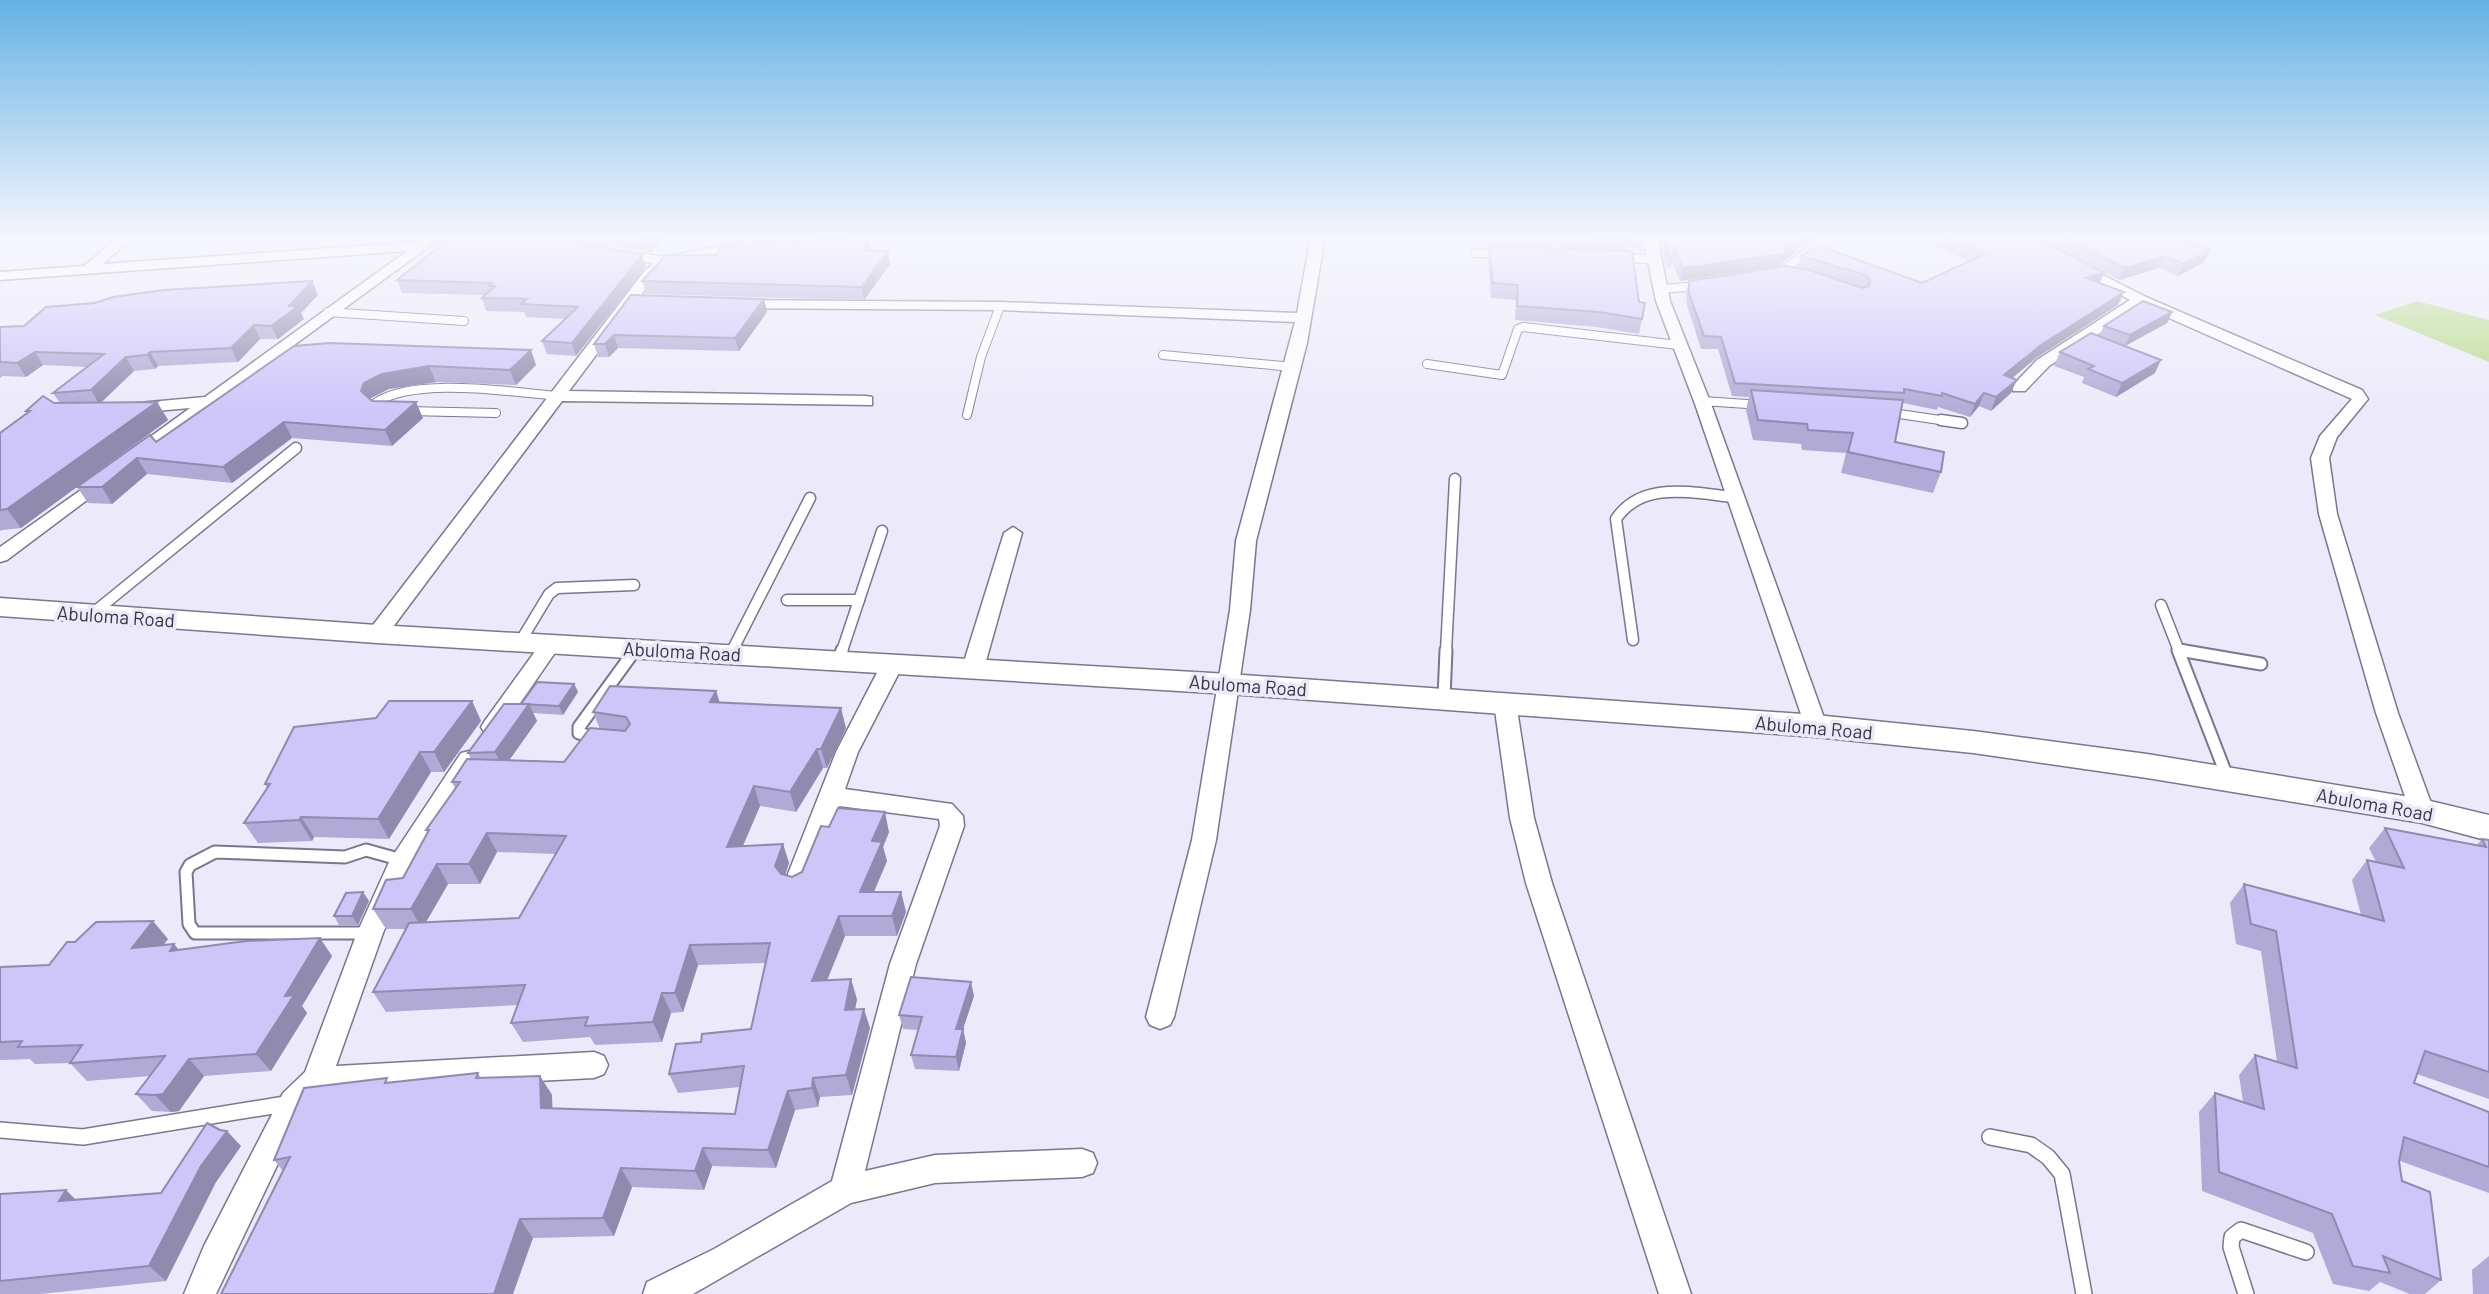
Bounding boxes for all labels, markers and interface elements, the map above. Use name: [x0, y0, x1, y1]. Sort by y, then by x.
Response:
street label: Abuloma Road: [56, 600, 176, 632]
street label: Abuloma Road: [622, 636, 742, 666]
street label: Abuloma Road: [1188, 669, 1308, 701]
street label: Abuloma Road: [1754, 710, 1874, 744]
street label: Abuloma Road: [2315, 782, 2435, 826]

